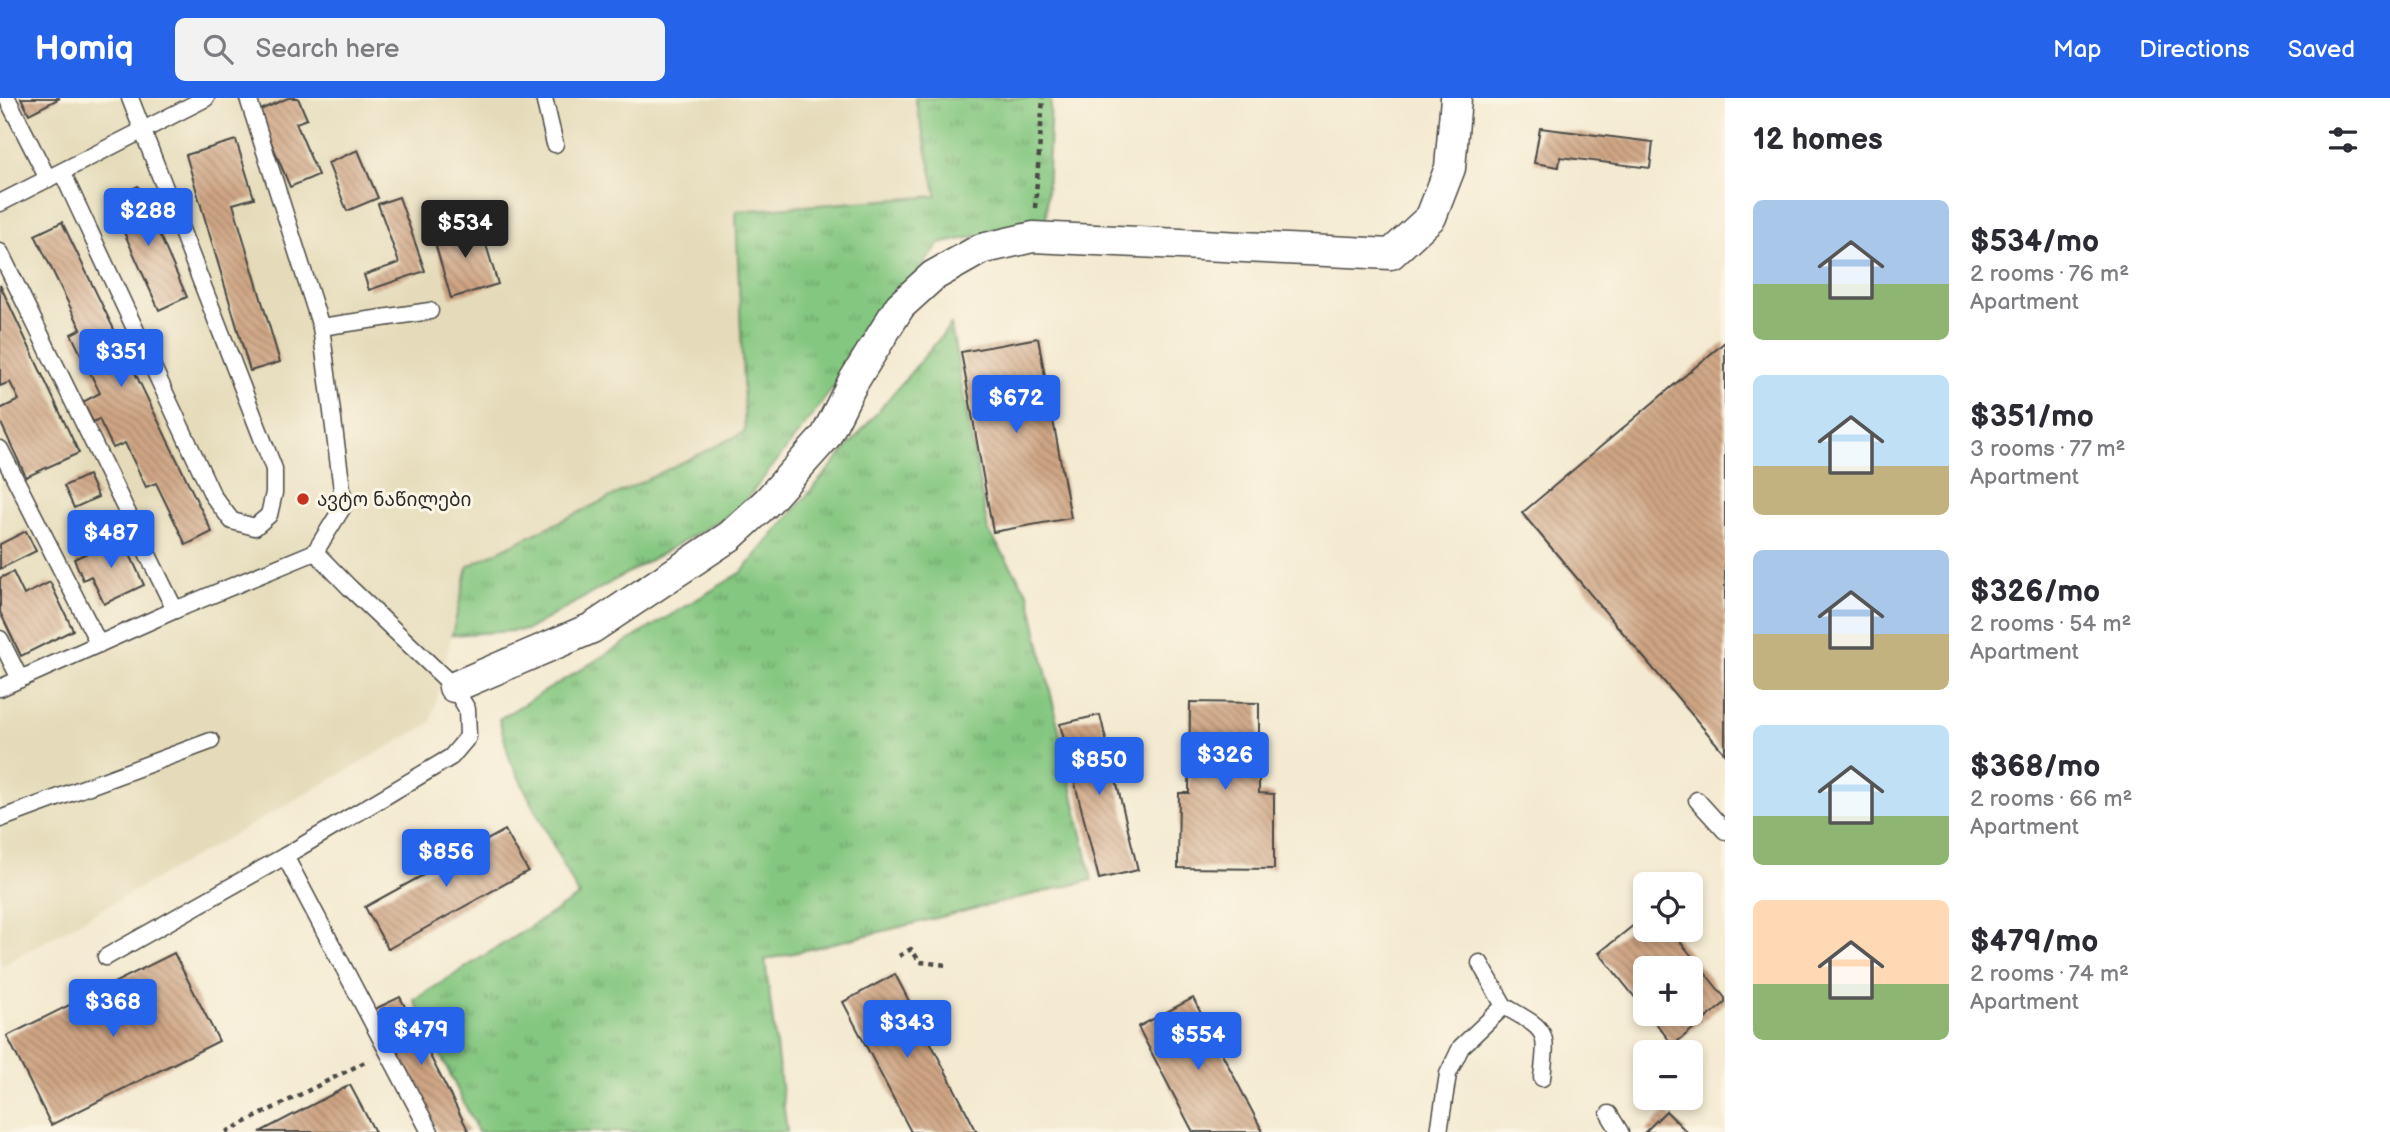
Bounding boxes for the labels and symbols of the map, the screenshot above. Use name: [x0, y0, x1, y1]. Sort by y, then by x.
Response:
pin: $288: [107, 188, 189, 248]
pin: $534: [424, 200, 506, 260]
pin: $351: [80, 330, 162, 389]
pin: $672: [975, 376, 1057, 435]
place label: ავტო ნაწილები: [317, 489, 472, 512]
marker: ავტო ნაწილები: [295, 491, 311, 507]
pin: $487: [70, 510, 152, 570]
pin: $326: [1184, 732, 1266, 792]
pin: $850: [1058, 738, 1140, 797]
pin: $856: [405, 830, 487, 889]
pin: $368: [72, 979, 154, 1039]
pin: $343: [866, 1000, 948, 1060]
pin: $479: [380, 1007, 462, 1067]
pin: $554: [1157, 1012, 1239, 1072]

